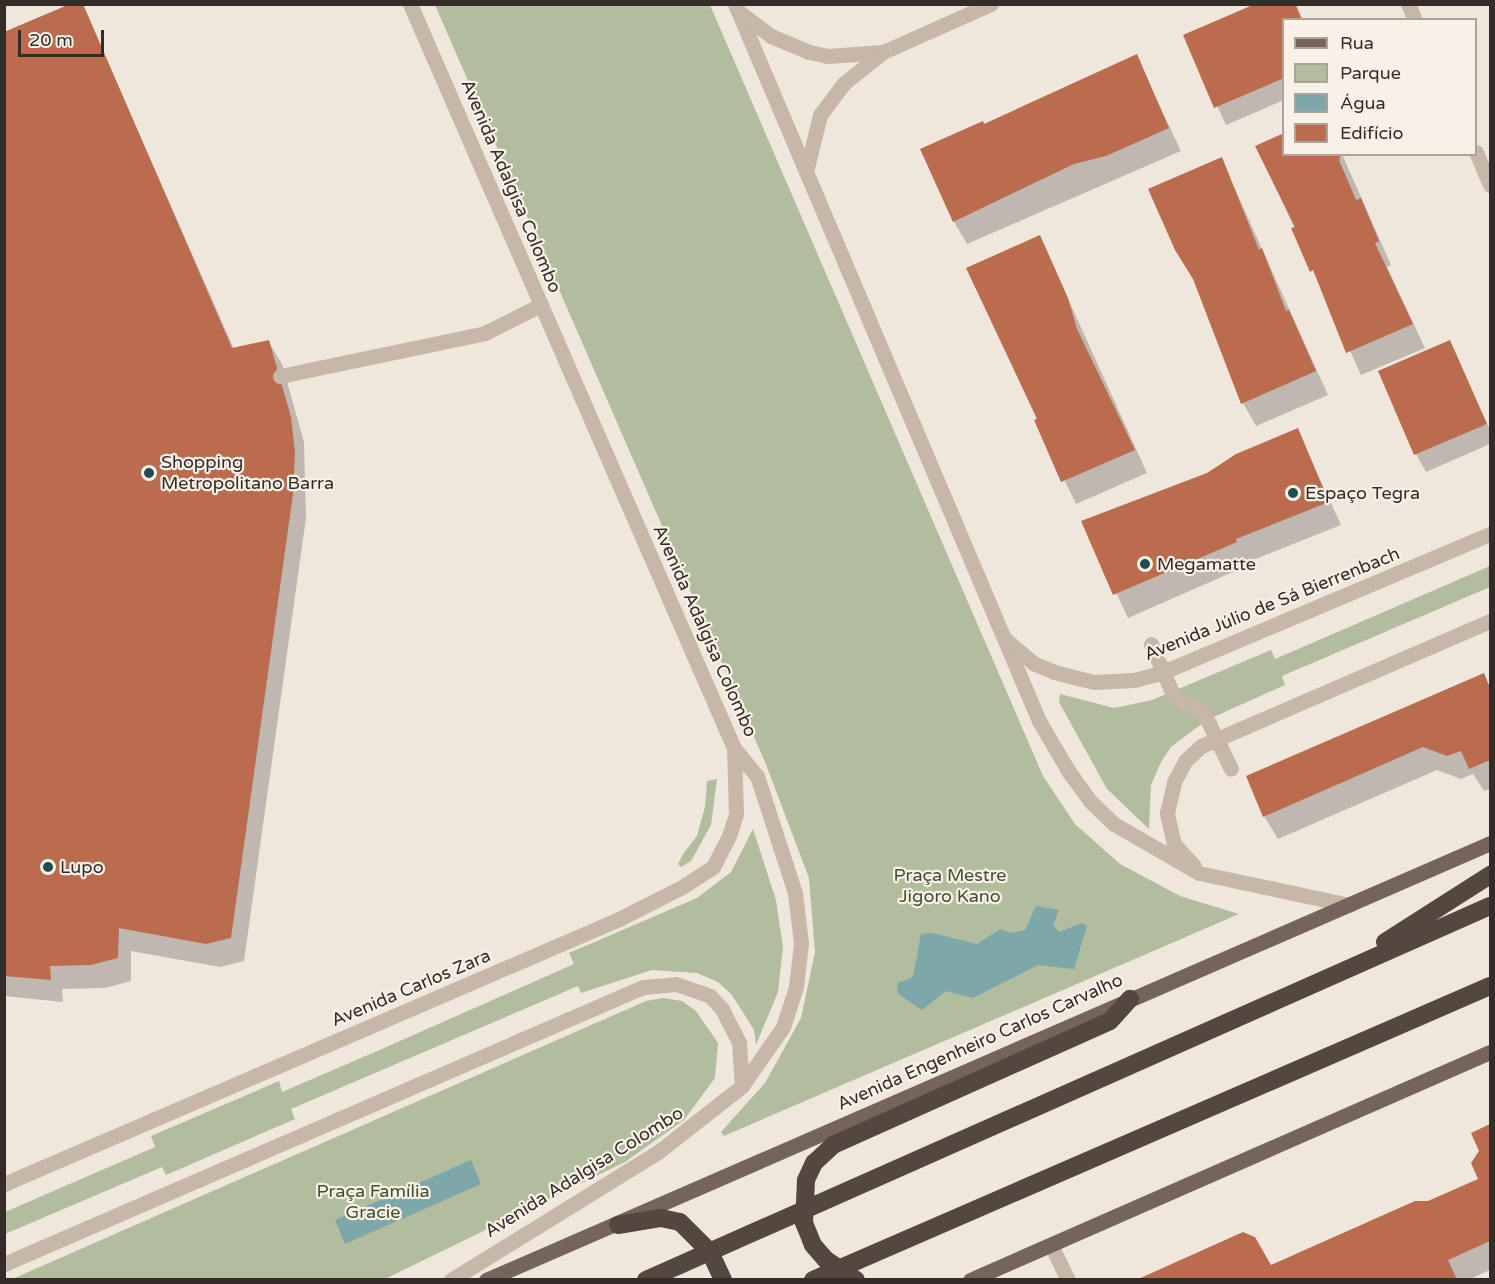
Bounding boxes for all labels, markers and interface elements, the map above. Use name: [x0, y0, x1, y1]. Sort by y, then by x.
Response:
scale bar: [21, 18, 106, 56]
legend: [1282, 18, 1477, 156]
text: 20 m: [29, 29, 73, 51]
text: Rua: [1340, 32, 1374, 54]
text: Parque: [1340, 62, 1401, 84]
street label: Avenida Adalgisa Colombo: [456, 76, 566, 296]
text: Água: [1340, 92, 1386, 114]
text: Edifício: [1340, 122, 1403, 144]
place label: Shopping Metropolitano Barra: [161, 452, 334, 494]
marker: Shopping Metropolitano Barra: [142, 466, 156, 480]
place label: Espaço Tegra: [1305, 482, 1420, 504]
marker: Espaço Tegra: [1286, 486, 1300, 500]
street label: Avenida Adalgisa Colombo: [648, 522, 762, 740]
street label: Avenida Júlio de Sá Bierrenbach: [1141, 543, 1403, 665]
place label: Megamatte: [1157, 553, 1256, 575]
marker: Megamatte: [1138, 557, 1152, 571]
place label: Lupo: [60, 856, 104, 878]
marker: Lupo: [41, 860, 55, 874]
park label: Praça Mestre Jigoro Kano: [894, 865, 1006, 908]
street label: Avenida Carlos Zara: [328, 945, 494, 1031]
street label: Avenida Engenheiro Carlos Carvalho: [834, 969, 1126, 1115]
street label: Avenida Adalgisa Colombo: [481, 1102, 687, 1242]
park label: Praça Família Gracie: [316, 1181, 430, 1224]

